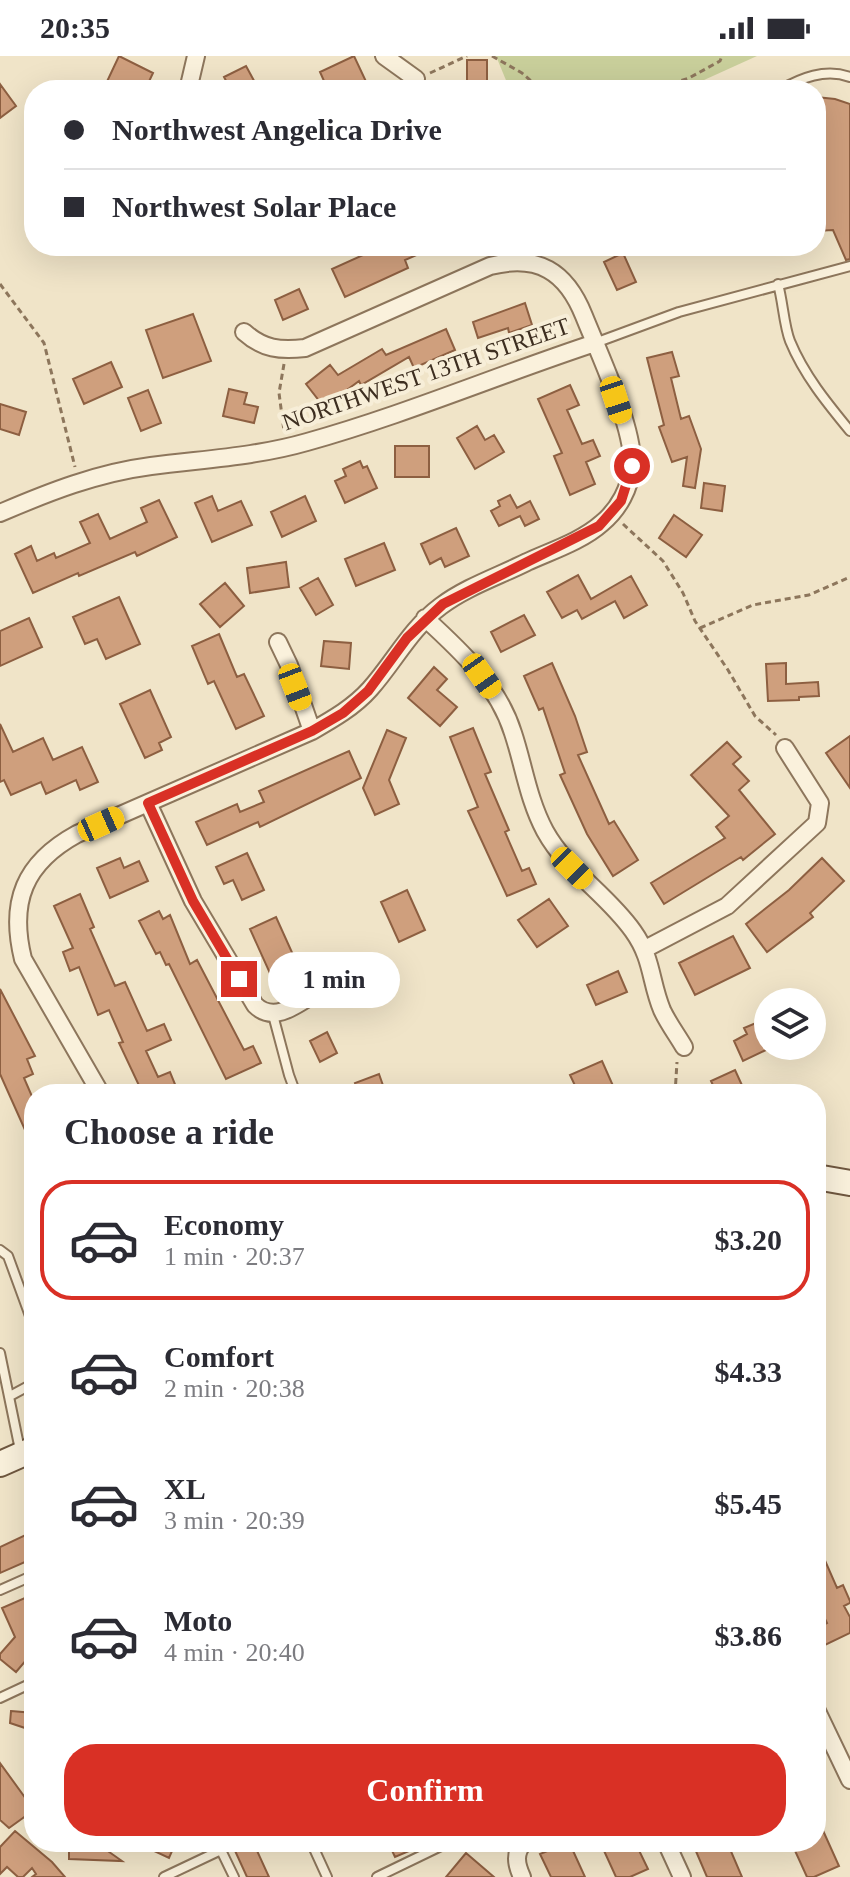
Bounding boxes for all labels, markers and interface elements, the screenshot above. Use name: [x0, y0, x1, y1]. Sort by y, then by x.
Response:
text: 20:35: [40, 11, 110, 44]
text: Northwest Angelica Drive: [112, 113, 442, 146]
text: Northwest Solar Place: [112, 190, 396, 223]
street label: NORTHWEST 13TH STREET: [279, 312, 573, 435]
car: [597, 373, 635, 427]
route start: [614, 448, 650, 484]
car: [458, 649, 506, 703]
car: [275, 660, 315, 714]
car: [74, 803, 128, 845]
car: [547, 843, 597, 893]
callout: 1 min: [267, 951, 399, 1007]
route end: [221, 961, 257, 997]
text: 1 min: [303, 965, 365, 994]
map controls: [754, 988, 826, 1060]
button: layers: [754, 988, 826, 1060]
text: Choose a ride: [64, 1112, 274, 1152]
icon: car: [68, 1204, 140, 1276]
text: Economy: [164, 1208, 284, 1241]
text: $3.20: [715, 1223, 782, 1256]
text: 1 min · 20:37: [164, 1242, 305, 1271]
icon: car: [68, 1336, 140, 1408]
text: Comfort: [164, 1340, 274, 1373]
text: $4.33: [715, 1355, 782, 1388]
text: 2 min · 20:38: [164, 1374, 305, 1403]
icon: car: [68, 1468, 140, 1540]
text: XL: [164, 1472, 206, 1505]
text: $5.45: [715, 1487, 782, 1520]
text: 3 min · 20:39: [164, 1506, 305, 1535]
icon: car: [68, 1600, 140, 1672]
text: Moto: [164, 1604, 232, 1637]
text: $3.86: [715, 1619, 782, 1652]
text: 4 min · 20:40: [164, 1638, 305, 1667]
button: Confirm: [64, 1744, 786, 1836]

